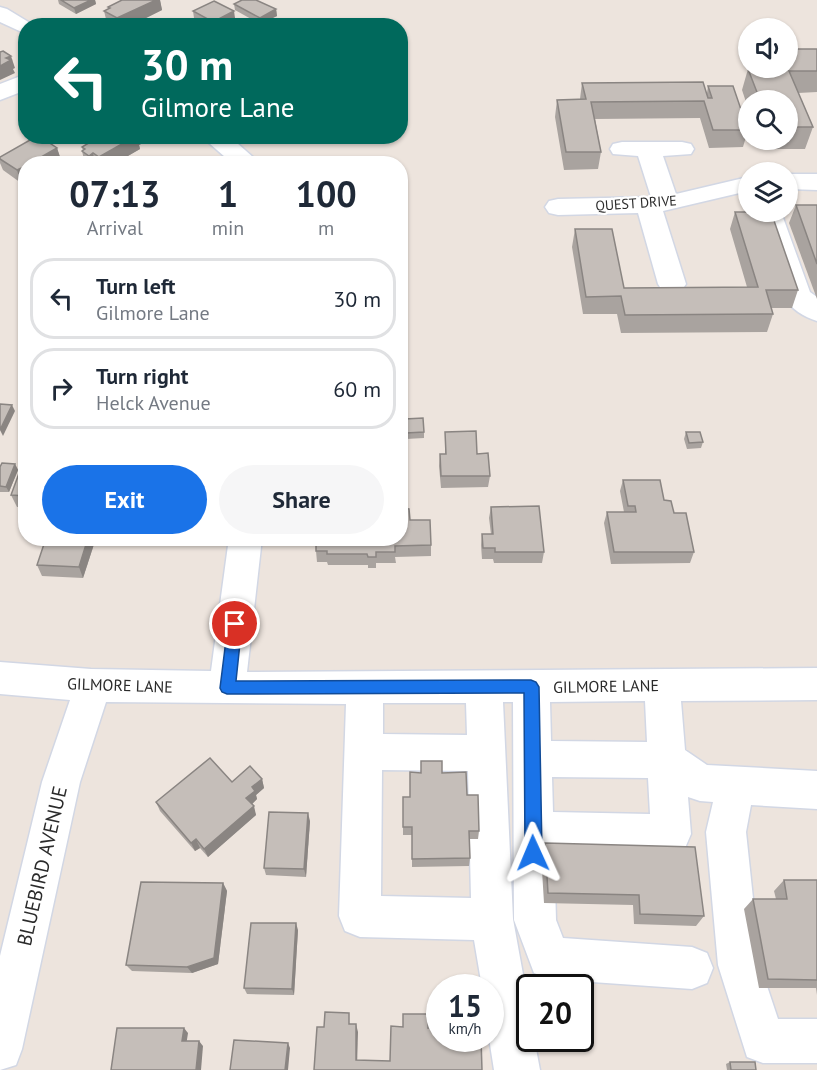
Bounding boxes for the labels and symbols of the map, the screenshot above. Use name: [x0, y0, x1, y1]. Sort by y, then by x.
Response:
street label: QUEST DRIVE: [595, 191, 677, 215]
pin: [209, 598, 260, 649]
street label: GILMORE LANE: [67, 673, 173, 697]
street label: GILMORE LANE: [553, 675, 659, 697]
street label: BLUEBIRD AVENUE: [11, 784, 73, 948]
position arrow: [501, 821, 565, 885]
speed limit sign: 20: [516, 974, 594, 1052]

